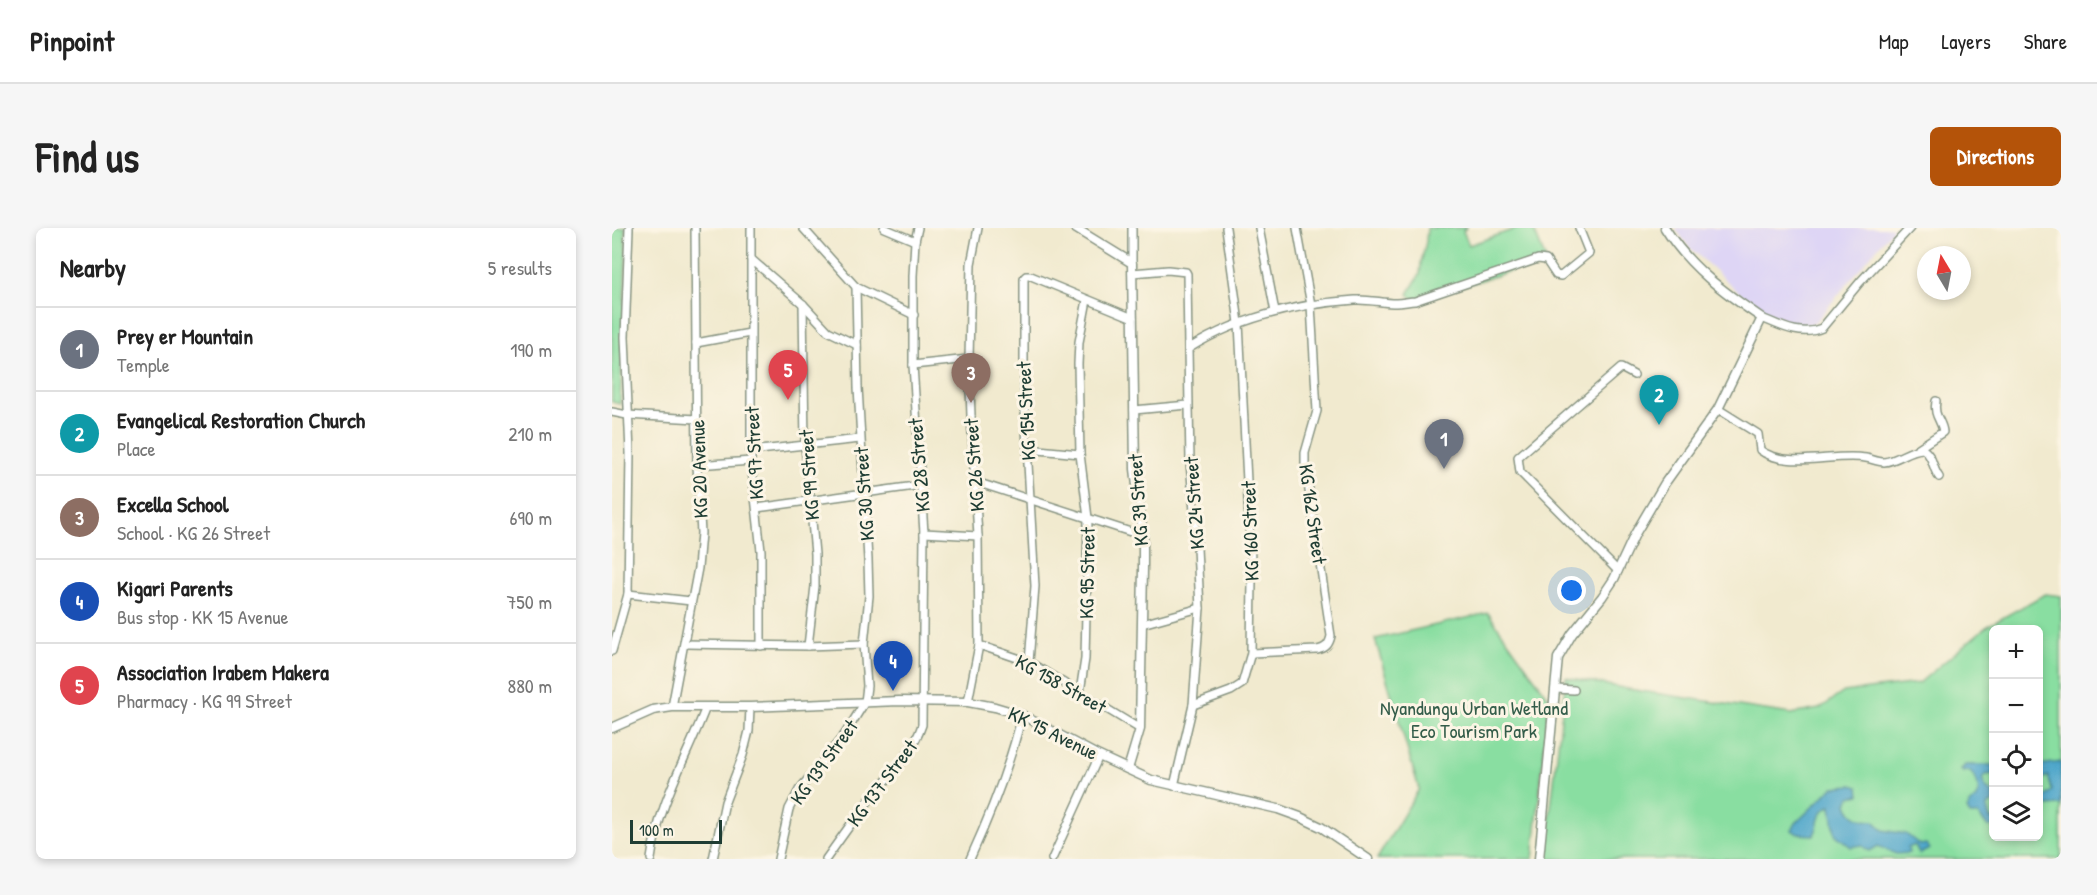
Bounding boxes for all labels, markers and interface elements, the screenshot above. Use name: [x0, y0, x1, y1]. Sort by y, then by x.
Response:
text: Pinpoint: [30, 22, 114, 60]
text: Map: [1879, 27, 1908, 56]
text: Layers: [1941, 27, 1991, 56]
text: Share: [2024, 27, 2067, 56]
button: Directions: [1930, 127, 2061, 186]
text: Find us: [36, 128, 139, 185]
north arrow: [1917, 246, 1971, 300]
text: Nearby: [60, 250, 126, 285]
text: 5 results: [488, 254, 552, 281]
text: Prey er Mountain: [117, 321, 253, 351]
text: 1: [76, 336, 83, 363]
text: 190 m: [510, 336, 552, 363]
pin: 5: [768, 350, 807, 400]
text: Temple: [117, 351, 170, 378]
pin: 3: [952, 354, 990, 403]
street label: KG 154 Street: [1009, 360, 1042, 461]
pin: 2: [1640, 376, 1678, 425]
text: Evangelical Restoration Church: [117, 405, 365, 435]
street label: KG 97 Street: [738, 405, 769, 500]
street label: KG 28 Street: [901, 416, 936, 513]
street label: KG 26 Street: [957, 417, 990, 512]
street label: KG 20 Avenue: [683, 419, 714, 519]
text: 2: [75, 420, 84, 447]
text: 210 m: [508, 420, 552, 447]
pin: 1: [1424, 420, 1464, 469]
street label: KG 99 Street: [792, 428, 825, 521]
text: Place: [117, 435, 156, 462]
street label: KG 30 Street: [847, 445, 880, 542]
street label: KG 39 Street: [1121, 452, 1154, 547]
street label: KG 24 Street: [1177, 455, 1210, 550]
street label: KG 162 Street: [1293, 462, 1334, 567]
street label: KG 160 Street: [1234, 479, 1265, 581]
text: Excella School: [117, 489, 229, 519]
text: 3: [75, 504, 84, 531]
text: 690 m: [510, 504, 552, 531]
text: School · KG 26 Street: [117, 519, 270, 546]
street label: KG 95 Street: [1072, 526, 1101, 619]
text: Kigari Parents: [117, 573, 233, 603]
your location: [1557, 576, 1586, 605]
text: 4: [76, 588, 83, 615]
text: 750 m: [506, 588, 552, 615]
text: Bus stop · KK 15 Avenue: [117, 603, 288, 630]
map controls: [1989, 625, 2043, 841]
button: +: [1989, 625, 2043, 679]
pin: 4: [874, 642, 912, 691]
street label: KG 158 Street: [1011, 647, 1113, 720]
text: Association Irabem Makera: [117, 657, 329, 687]
text: 5: [75, 672, 84, 699]
text: 880 m: [508, 672, 552, 699]
button: −: [1989, 679, 2043, 733]
text: Pharmacy · KG 99 Street: [117, 687, 292, 714]
park label: Nyandungu Urban Wetland Eco Tourism Park: [1380, 694, 1568, 744]
street label: KK 15 Avenue: [1004, 699, 1103, 766]
street label: KG 139 Street: [783, 713, 864, 810]
street label: KG 137 Street: [840, 733, 924, 832]
button: locate: [1989, 733, 2043, 787]
button: layers: [1989, 787, 2043, 841]
scale bar: [630, 817, 722, 844]
text: 100 m: [639, 819, 674, 841]

